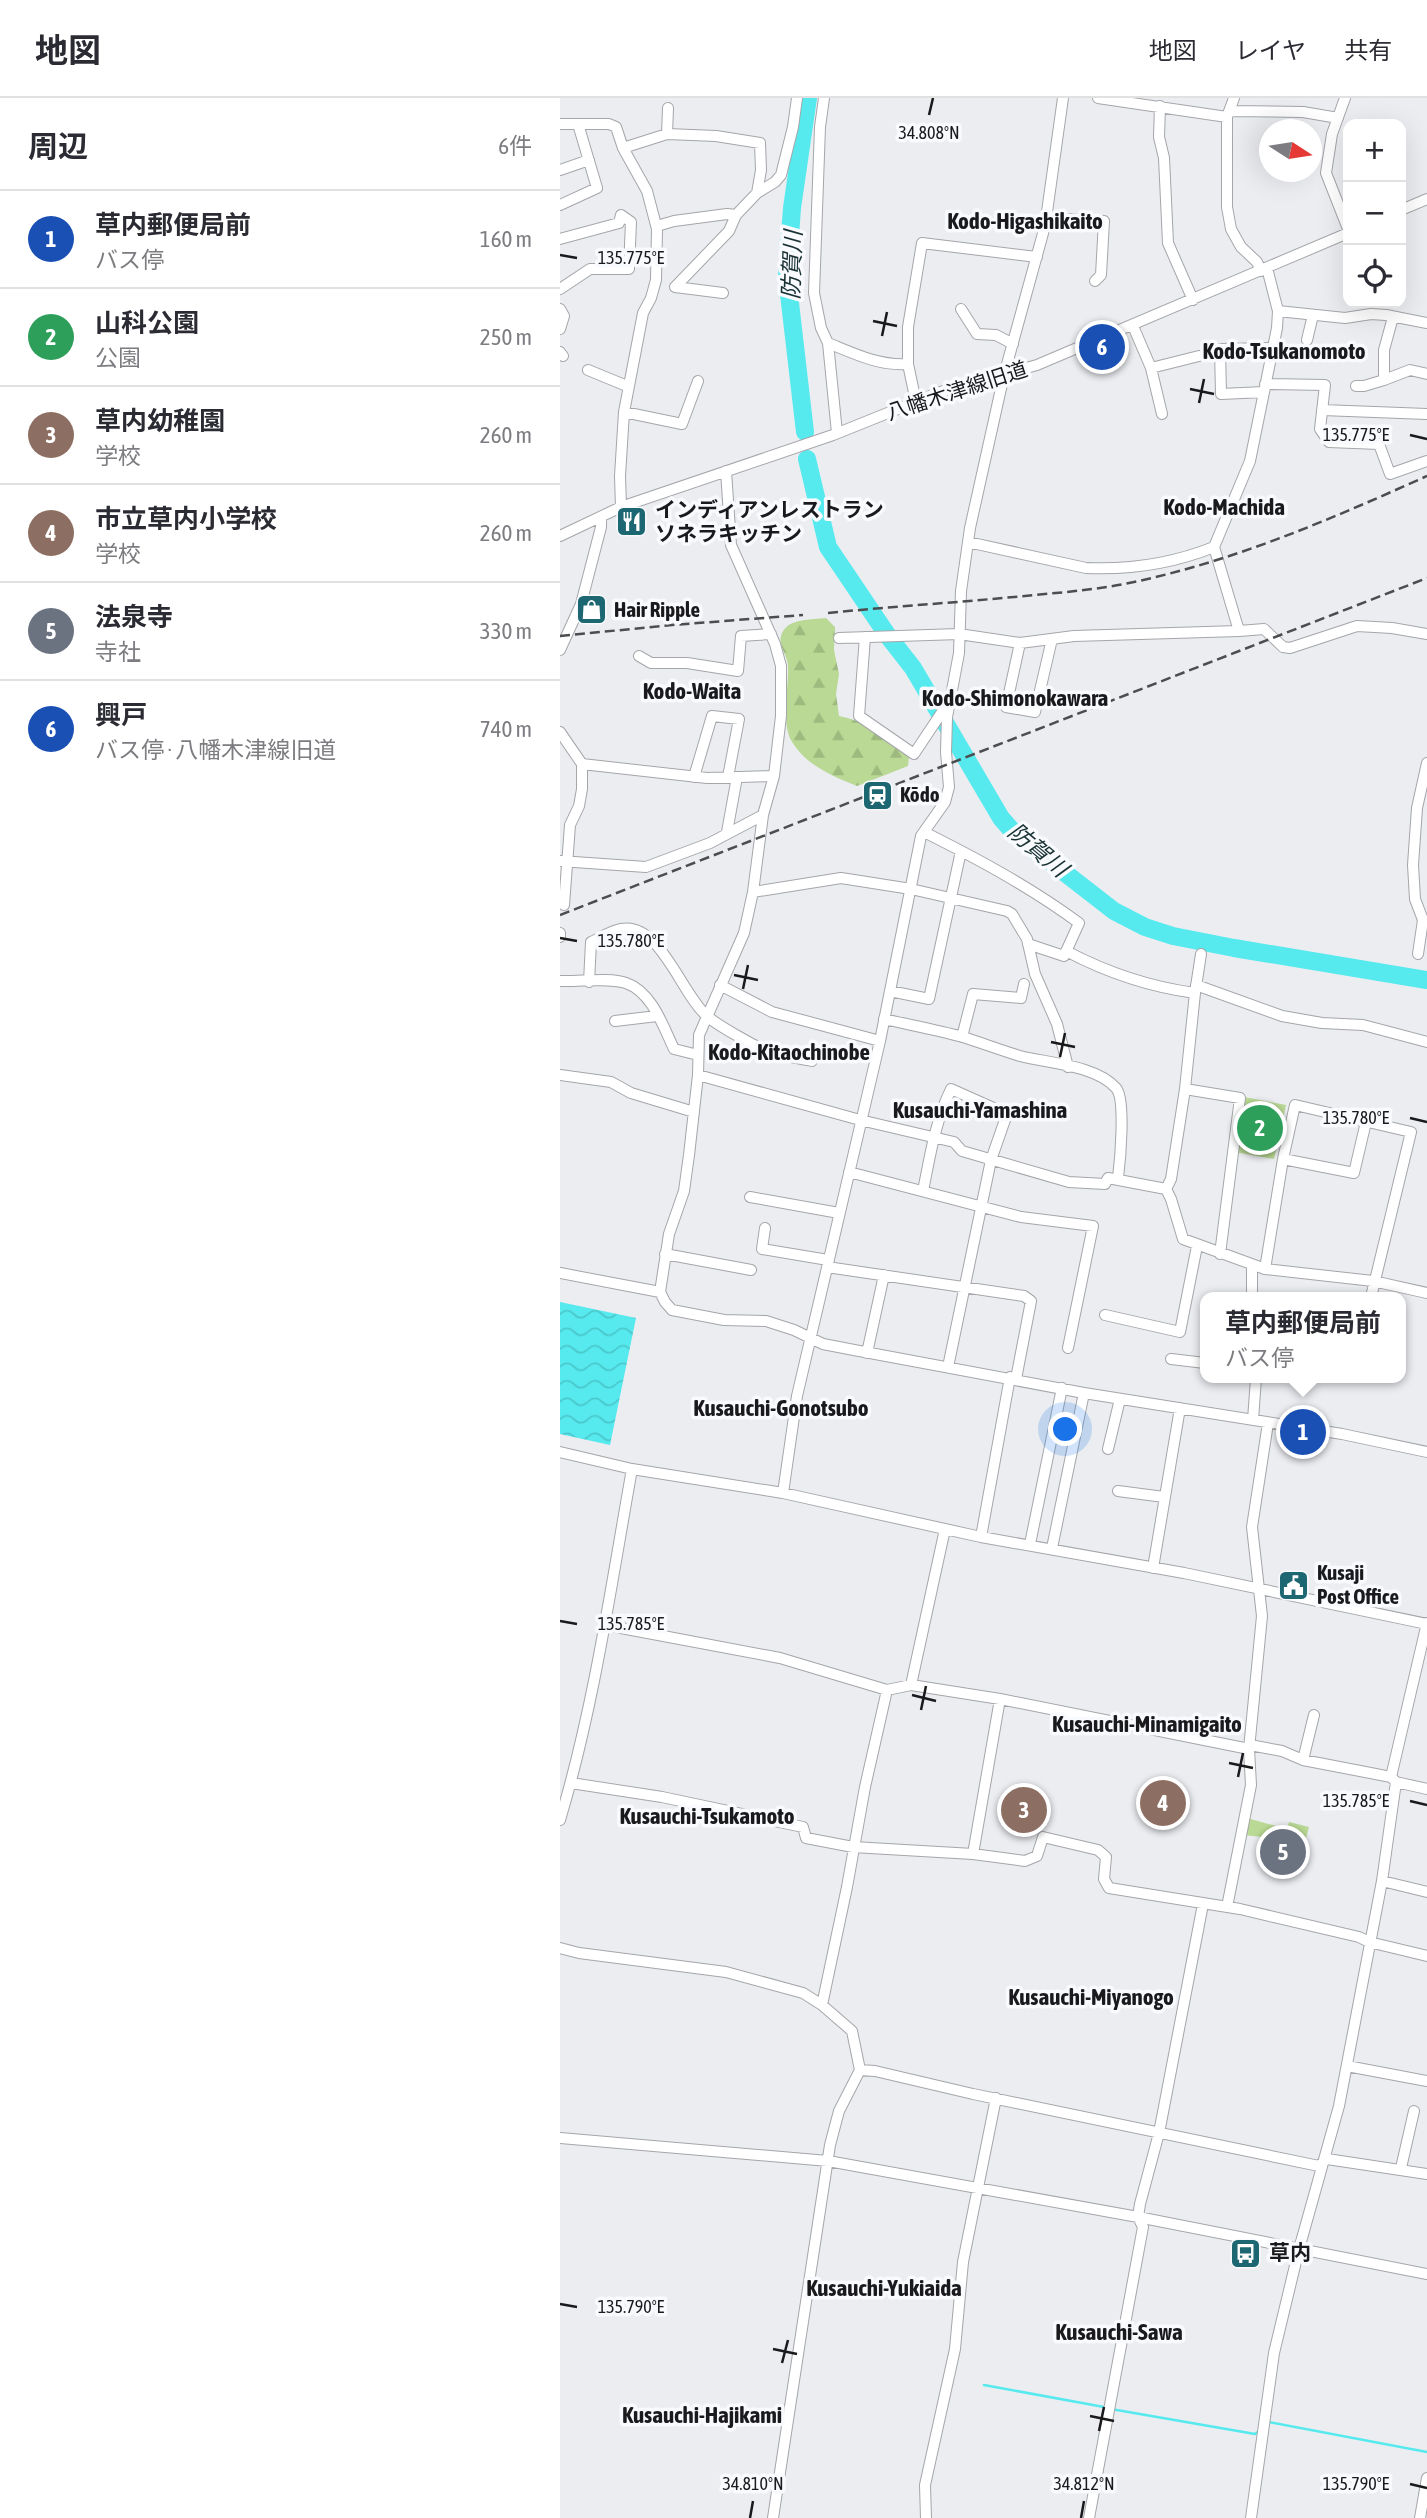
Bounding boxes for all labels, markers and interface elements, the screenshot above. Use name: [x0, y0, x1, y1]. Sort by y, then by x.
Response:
text: 地図: [35, 31, 101, 69]
text: 地図: [1149, 37, 1197, 64]
text: レイヤ: [1235, 37, 1306, 64]
text: 共有: [1344, 37, 1392, 64]
north arrow: [1259, 119, 1322, 182]
map controls: [1343, 119, 1406, 308]
button: +: [1343, 119, 1406, 182]
text: 34.808°N: [898, 122, 960, 143]
text: 周辺: [28, 129, 88, 163]
text: 6件: [498, 133, 532, 159]
button: −: [1343, 182, 1406, 245]
district label: Kodo-Higashikaito: [947, 208, 1103, 234]
text: 草内郵便局前: [95, 210, 251, 240]
text: 1: [46, 226, 56, 252]
text: 160 m: [480, 226, 532, 252]
water label: 防賀川: [778, 227, 806, 300]
button: locate: [1343, 245, 1406, 308]
text: バス停: [95, 247, 164, 273]
text: 135.775°E: [598, 247, 665, 268]
text: 山科公園: [95, 308, 199, 338]
pin: 6: [1079, 321, 1125, 373]
text: 2: [46, 324, 56, 350]
text: 250 m: [480, 324, 532, 350]
district label: Kodo-Tsukanomoto: [1202, 338, 1366, 364]
text: 公園: [95, 345, 141, 371]
street label: 八幡木津線旧道: [883, 356, 1030, 424]
text: 草内幼稚園: [95, 406, 225, 436]
text: 3: [46, 422, 56, 448]
text: 260 m: [480, 422, 532, 448]
text: 135.775°E: [1323, 424, 1390, 445]
text: 学校: [95, 443, 141, 469]
district label: Kodo-Machida: [1163, 494, 1285, 520]
place label: インディアンレストラン ソネラキッチン: [655, 497, 884, 545]
text: 市立草内小学校: [95, 504, 277, 534]
restaurant icon: インディアンレストラン ソネラキッチン: [615, 505, 649, 539]
text: 4: [46, 520, 56, 546]
text: 260 m: [480, 520, 532, 546]
text: 学校: [95, 541, 141, 567]
shop icon: Hair Ripple: [574, 593, 608, 627]
place label: Hair Ripple: [614, 597, 700, 621]
text: 法泉寺: [95, 602, 173, 632]
text: 5: [46, 618, 56, 644]
text: 330 m: [480, 618, 532, 644]
text: 寺社: [95, 639, 141, 665]
district label: Kodo-Waita: [643, 678, 741, 704]
district label: Kodo-Shimonokawara: [922, 685, 1109, 711]
text: 興戸: [95, 700, 147, 730]
text: 6: [46, 716, 56, 742]
text: 740 m: [480, 716, 532, 742]
text: バス停 · 八幡木津線旧道: [95, 737, 336, 763]
station icon: Kōdo: [860, 778, 894, 812]
place label: Kōdo: [900, 782, 940, 806]
water label: 防賀川: [1003, 818, 1075, 884]
text: 135.780°E: [598, 930, 665, 951]
district label: Kodo-Kitaochinobe: [708, 1039, 870, 1065]
district label: Kusauchi-Yamashina: [893, 1097, 1068, 1123]
pin: 2: [1237, 1102, 1283, 1154]
text: 135.780°E: [1323, 1107, 1390, 1128]
popup: [1200, 1292, 1406, 1383]
text: 草内郵便局前: [1225, 1308, 1381, 1338]
text: バス停: [1225, 1345, 1294, 1371]
district label: Kusauchi-Gonotsubo: [693, 1395, 869, 1421]
pin: 1: [1280, 1406, 1326, 1458]
your location: [1048, 1412, 1082, 1446]
place label: Kusaji Post Office: [1317, 1560, 1399, 1608]
public building icon: Kusaji Post Office: [1277, 1568, 1311, 1602]
text: 135.785°E: [598, 1613, 665, 1634]
district label: Kusauchi-Minamigaito: [1052, 1711, 1242, 1737]
pin: 4: [1140, 1777, 1186, 1829]
pin: 3: [1001, 1784, 1047, 1836]
text: 135.785°E: [1323, 1790, 1390, 1811]
district label: Kusauchi-Tsukamoto: [620, 1803, 795, 1829]
pin: 5: [1260, 1826, 1306, 1878]
district label: Kusauchi-Miyanogo: [1008, 1984, 1174, 2010]
bus stop icon: 草内: [1229, 2236, 1263, 2270]
place label: 草内: [1269, 2240, 1311, 2264]
district label: Kusauchi-Yukiaida: [806, 2275, 962, 2301]
text: 135.790°E: [598, 2296, 665, 2317]
district label: Kusauchi-Sawa: [1055, 2319, 1183, 2345]
district label: Kusauchi-Hajikami: [622, 2402, 782, 2428]
text: 34.810°N: [722, 2473, 784, 2494]
text: 34.812°N: [1053, 2473, 1115, 2494]
text: 135.790°E: [1323, 2473, 1390, 2494]

